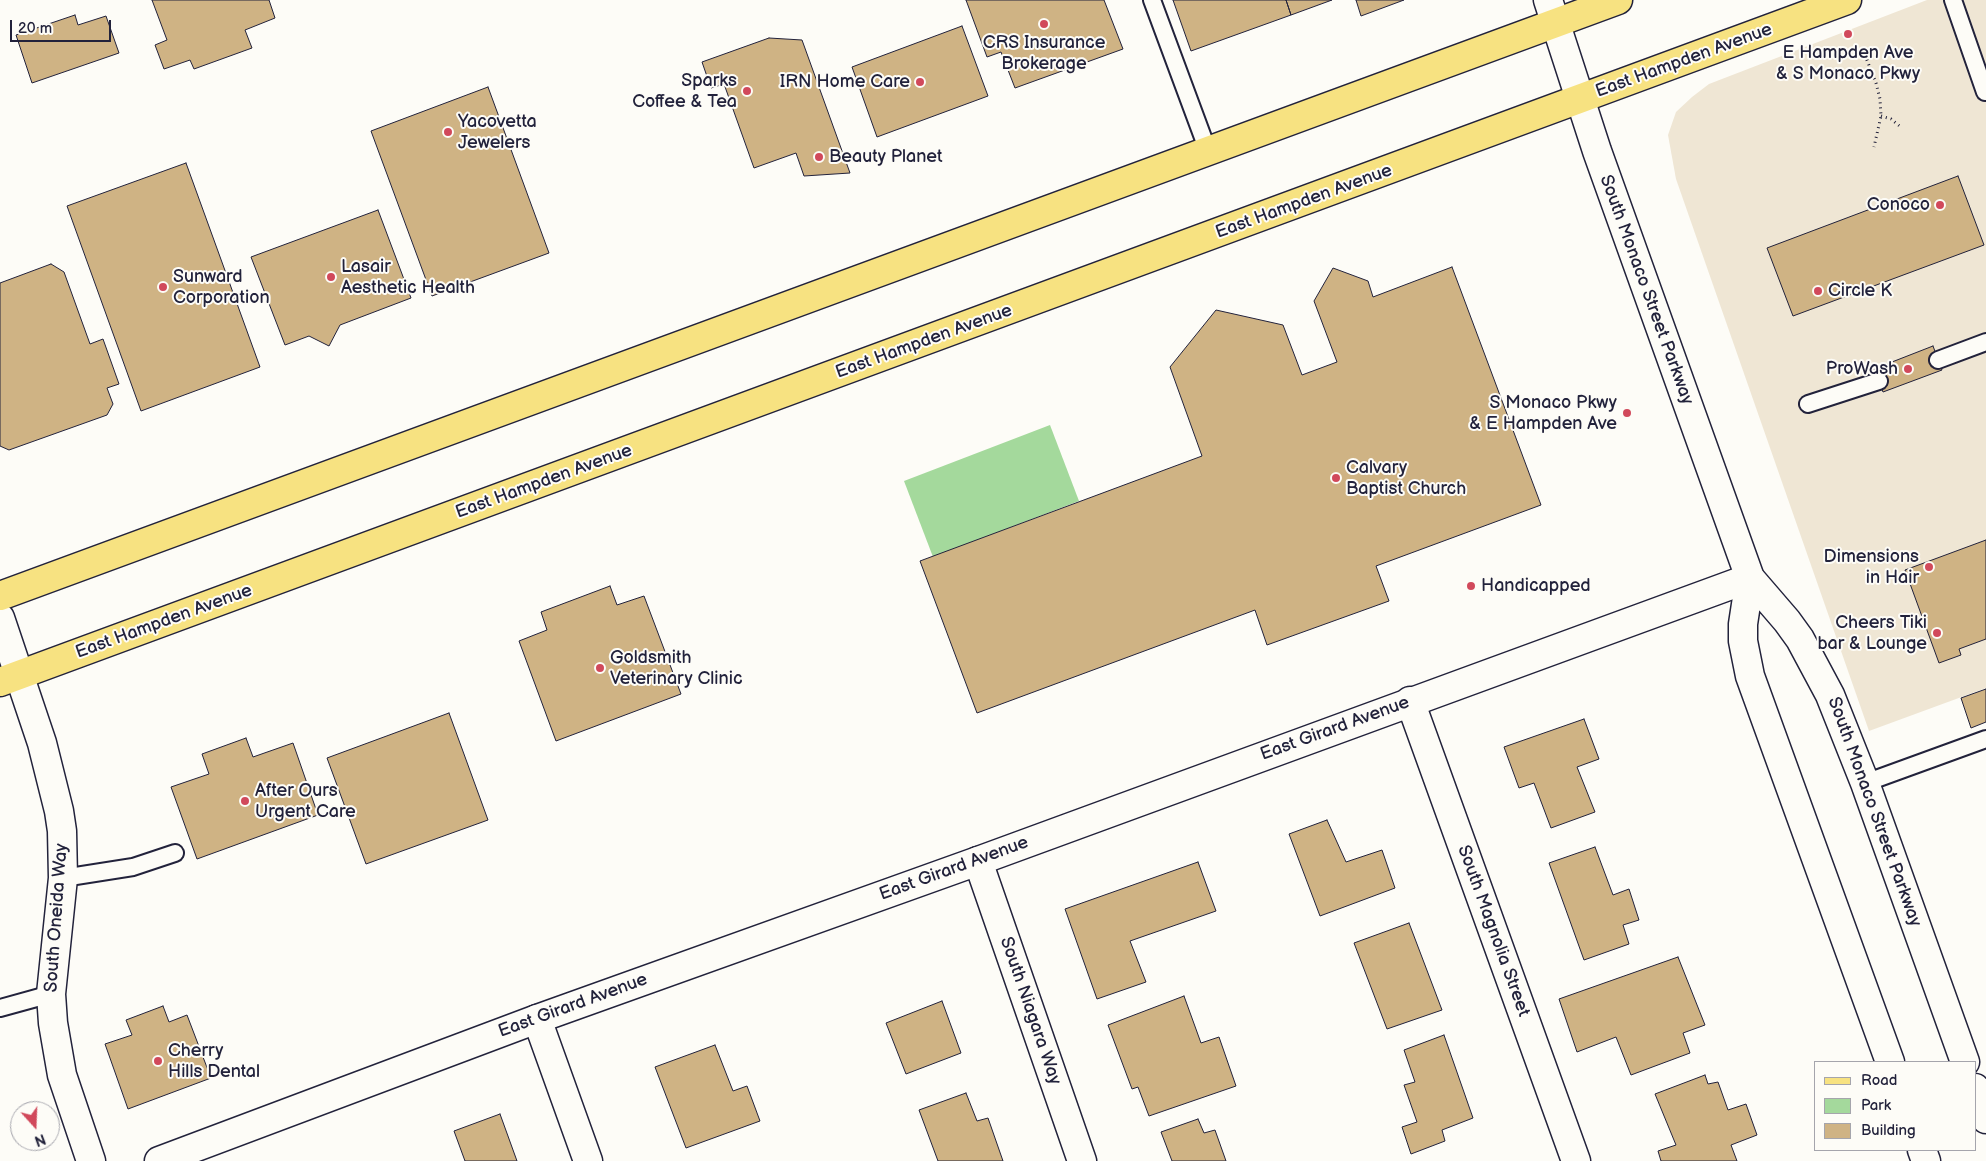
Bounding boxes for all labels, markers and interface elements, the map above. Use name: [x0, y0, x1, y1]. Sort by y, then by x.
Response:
scale bar: [12, 10, 114, 42]
marker: CRS Insurance Brokerage: [1038, 18, 1050, 30]
text: 20 m: [18, 19, 52, 38]
street label: East Hampden Avenue: [1593, 19, 1775, 103]
marker: E Hampden Ave & S Monaco Pkwy: [1842, 28, 1854, 40]
place label: CRS Insurance Brokerage: [983, 32, 1105, 74]
place label: E Hampden Ave & S Monaco Pkwy: [1776, 42, 1920, 84]
place label: Sparks Coffee & Tea: [632, 70, 737, 112]
place label: IRN Home Care: [780, 71, 910, 93]
marker: IRN Home Care: [914, 76, 926, 88]
marker: Sparks Coffee & Tea: [741, 85, 753, 97]
place label: Yacovetta Jewelers: [458, 111, 537, 154]
marker: Yacovetta Jewelers: [442, 126, 454, 138]
place label: Beauty Planet: [829, 146, 942, 168]
marker: Beauty Planet: [813, 151, 825, 163]
street label: East Hampden Avenue: [1213, 160, 1395, 244]
street label: South Monaco Street Parkway: [1594, 172, 1698, 408]
place label: Conoco: [1867, 194, 1930, 216]
marker: Conoco: [1934, 199, 1946, 211]
place label: Lasair Aesthetic Health: [341, 256, 475, 298]
place label: Sunward Corporation: [173, 266, 270, 308]
marker: Lasair Aesthetic Health: [325, 271, 337, 283]
place label: Circle K: [1828, 280, 1892, 302]
marker: Sunward Corporation: [157, 281, 169, 293]
marker: Circle K: [1812, 285, 1824, 297]
street label: East Hampden Avenue: [833, 300, 1015, 384]
place label: ProWash: [1826, 358, 1898, 380]
marker: ProWash: [1902, 363, 1914, 375]
place label: S Monaco Pkwy & E Hampden Ave: [1469, 392, 1617, 434]
marker: S Monaco Pkwy & E Hampden Ave: [1621, 407, 1633, 419]
street label: East Hampden Avenue: [453, 440, 635, 524]
place label: Calvary Baptist Church: [1346, 457, 1466, 499]
marker: Calvary Baptist Church: [1330, 472, 1342, 484]
place label: Dimensions in Hair: [1824, 546, 1919, 588]
marker: Dimensions in Hair: [1923, 561, 1935, 573]
place label: Handicapped: [1481, 575, 1591, 597]
street label: East Hampden Avenue: [73, 580, 255, 664]
marker: Handicapped: [1465, 580, 1477, 592]
place label: Cheers Tiki bar & Lounge: [1817, 612, 1927, 654]
marker: Cheers Tiki bar & Lounge: [1931, 627, 1943, 639]
place label: Goldsmith Veterinary Clinic: [610, 647, 742, 690]
marker: Goldsmith Veterinary Clinic: [594, 662, 606, 674]
street label: East Girard Avenue: [1257, 692, 1413, 766]
street label: South Monaco Street Parkway: [1822, 694, 1926, 930]
place label: After Ours Urgent Care: [255, 780, 356, 822]
marker: After Ours Urgent Care: [239, 795, 251, 807]
street label: East Girard Avenue: [876, 832, 1032, 906]
street label: South Oneida Way: [41, 843, 73, 993]
street label: South Magnolia Street: [1452, 843, 1534, 1019]
street label: South Niagara Way: [995, 934, 1065, 1088]
street label: East Girard Avenue: [495, 969, 651, 1043]
place label: Cherry Hills Dental: [168, 1040, 260, 1082]
marker: Cherry Hills Dental: [152, 1055, 164, 1067]
legend: [1814, 1061, 1976, 1151]
text: Road: [1861, 1071, 1897, 1090]
text: Park: [1861, 1096, 1891, 1115]
north arrow: [10, 1101, 60, 1151]
text: Building: [1861, 1121, 1916, 1140]
text: N: [32, 1130, 48, 1149]

